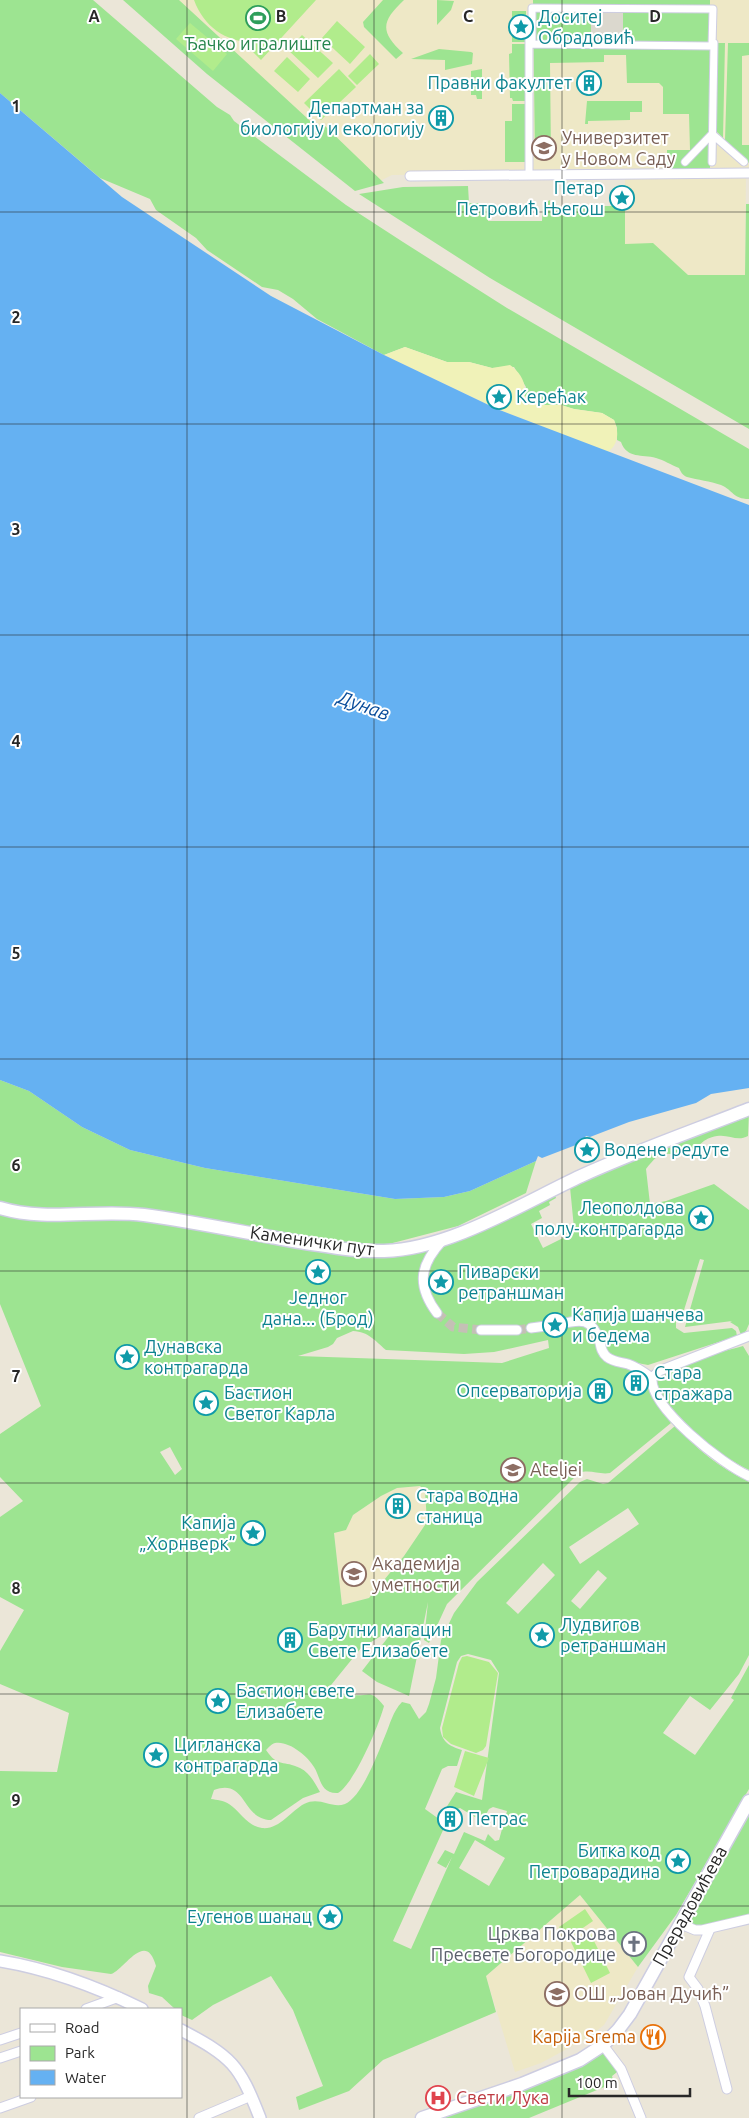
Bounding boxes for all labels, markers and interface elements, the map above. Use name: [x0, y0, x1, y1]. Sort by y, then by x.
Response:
sports icon: Ђачко игралиште: [245, 5, 271, 31]
place label: Доситеј Обрадовић: [538, 6, 634, 47]
text: A: [88, 7, 100, 25]
text: B: [276, 7, 286, 25]
text: C: [463, 7, 473, 25]
text: D: [649, 7, 661, 25]
place icon: Доситеј Обрадовић: [508, 14, 534, 40]
place label: Ђачко игралиште: [185, 33, 331, 53]
building icon: Правни факултет: [576, 70, 602, 96]
place label: Правни факултет: [428, 72, 572, 92]
text: 1: [11, 97, 21, 115]
place label: Департман за биологију и екологију: [240, 97, 424, 138]
building icon: Департман за биологију и екологију: [428, 105, 454, 131]
place label: Универзитет у Новом Саду: [562, 127, 676, 168]
school or university icon: Универзитет у Новом Саду: [531, 135, 557, 161]
place label: Петар Петровић Његош: [457, 177, 604, 218]
place icon: Петар Петровић Његош: [609, 185, 635, 211]
text: 2: [11, 308, 21, 326]
place icon: Керећак: [486, 384, 512, 410]
place label: Керећак: [516, 386, 586, 406]
text: 3: [11, 520, 21, 538]
water label: Дунав: [333, 685, 393, 724]
text: 4: [11, 732, 21, 750]
text: 5: [11, 944, 21, 962]
place icon: Водене редуте: [574, 1137, 600, 1163]
place label: Водене редуте: [604, 1139, 729, 1159]
text: 6: [11, 1156, 21, 1174]
place label: Леополдова полу-контрагарда: [534, 1197, 684, 1238]
place icon: Леополдова полу-контрагарда: [688, 1205, 714, 1231]
street label: Каменички пут: [249, 1221, 376, 1259]
place icon: Једног дана... (Брод): [305, 1259, 331, 1285]
place label: Пиварски ретраншман: [458, 1261, 564, 1302]
place icon: Пиварски ретраншман: [428, 1269, 454, 1295]
place label: Једног дана... (Брод): [262, 1287, 374, 1329]
place label: Капија шанчева и бедема: [572, 1304, 704, 1345]
place icon: Капија шанчева и бедема: [542, 1312, 568, 1338]
place label: Дунавска контрагарда: [144, 1336, 249, 1377]
place icon: Дунавска контрагарда: [114, 1344, 140, 1370]
place label: Стара стражара: [654, 1362, 733, 1403]
text: 7: [11, 1367, 21, 1385]
building icon: Стара стражара: [623, 1370, 649, 1396]
building icon: Опсерваторија: [587, 1378, 613, 1404]
place label: Опсерваторија: [456, 1380, 582, 1400]
place label: Бастион Светог Карла: [224, 1382, 335, 1423]
place icon: Бастион Светог Карла: [193, 1390, 219, 1416]
school or university icon: Ateljei: [500, 1457, 526, 1483]
place label: Ateljei: [530, 1459, 582, 1479]
place label: Стара водна станица: [416, 1485, 519, 1526]
building icon: Стара водна станица: [385, 1493, 411, 1519]
place label: Капија „Хорнверк”: [139, 1512, 236, 1553]
place icon: Капија „Хорнверк”: [240, 1520, 266, 1546]
place label: Академија уметности: [372, 1553, 460, 1594]
school or university icon: Академија уметности: [341, 1561, 367, 1587]
text: 8: [11, 1579, 21, 1597]
place label: Лудвигов ретраншман: [560, 1614, 666, 1655]
place label: Барутни магацин Свете Елизабете: [308, 1619, 452, 1660]
place icon: Лудвигов ретраншман: [529, 1622, 555, 1648]
building icon: Барутни магацин Свете Елизабете: [277, 1627, 303, 1653]
place label: Бастион свете Елизабете: [236, 1680, 355, 1721]
place icon: Бастион свете Елизабете: [205, 1688, 231, 1714]
place label: Цигланска контрагарда: [174, 1734, 279, 1775]
place icon: Цигланска контрагарда: [143, 1742, 169, 1768]
text: 9: [11, 1791, 21, 1809]
building icon: Петрас: [437, 1806, 463, 1832]
place label: Петрас: [468, 1808, 527, 1828]
place label: Битка код Петроварадина: [529, 1840, 660, 1881]
street label: Прерадовићева: [648, 1842, 730, 1969]
place icon: Битка код Петроварадина: [665, 1848, 691, 1874]
place icon: Еугенов шанац: [317, 1904, 343, 1930]
place label: Еугенов шанац: [187, 1906, 312, 1926]
place label: Црква Покрова Пресвете Богородице: [431, 1923, 616, 1964]
church icon: Црква Покрова Пресвете Богородице: [621, 1931, 647, 1957]
school or university icon: ОШ „Јован Дучић”: [544, 1981, 570, 2007]
place label: ОШ „Јован Дучић”: [574, 1983, 729, 2003]
legend: [20, 2008, 182, 2098]
text: Road: [65, 2019, 100, 2036]
restaurant icon: Kapija Srema: [640, 2024, 666, 2050]
place label: Kapija Srema: [532, 2026, 636, 2046]
text: Park: [65, 2044, 95, 2061]
scale bar: [569, 2066, 690, 2098]
text: Water: [65, 2069, 106, 2086]
text: 100 m: [576, 2074, 618, 2091]
hospital icon: Свети Лука: [425, 2085, 451, 2111]
place label: Свети Лука: [456, 2087, 549, 2107]

